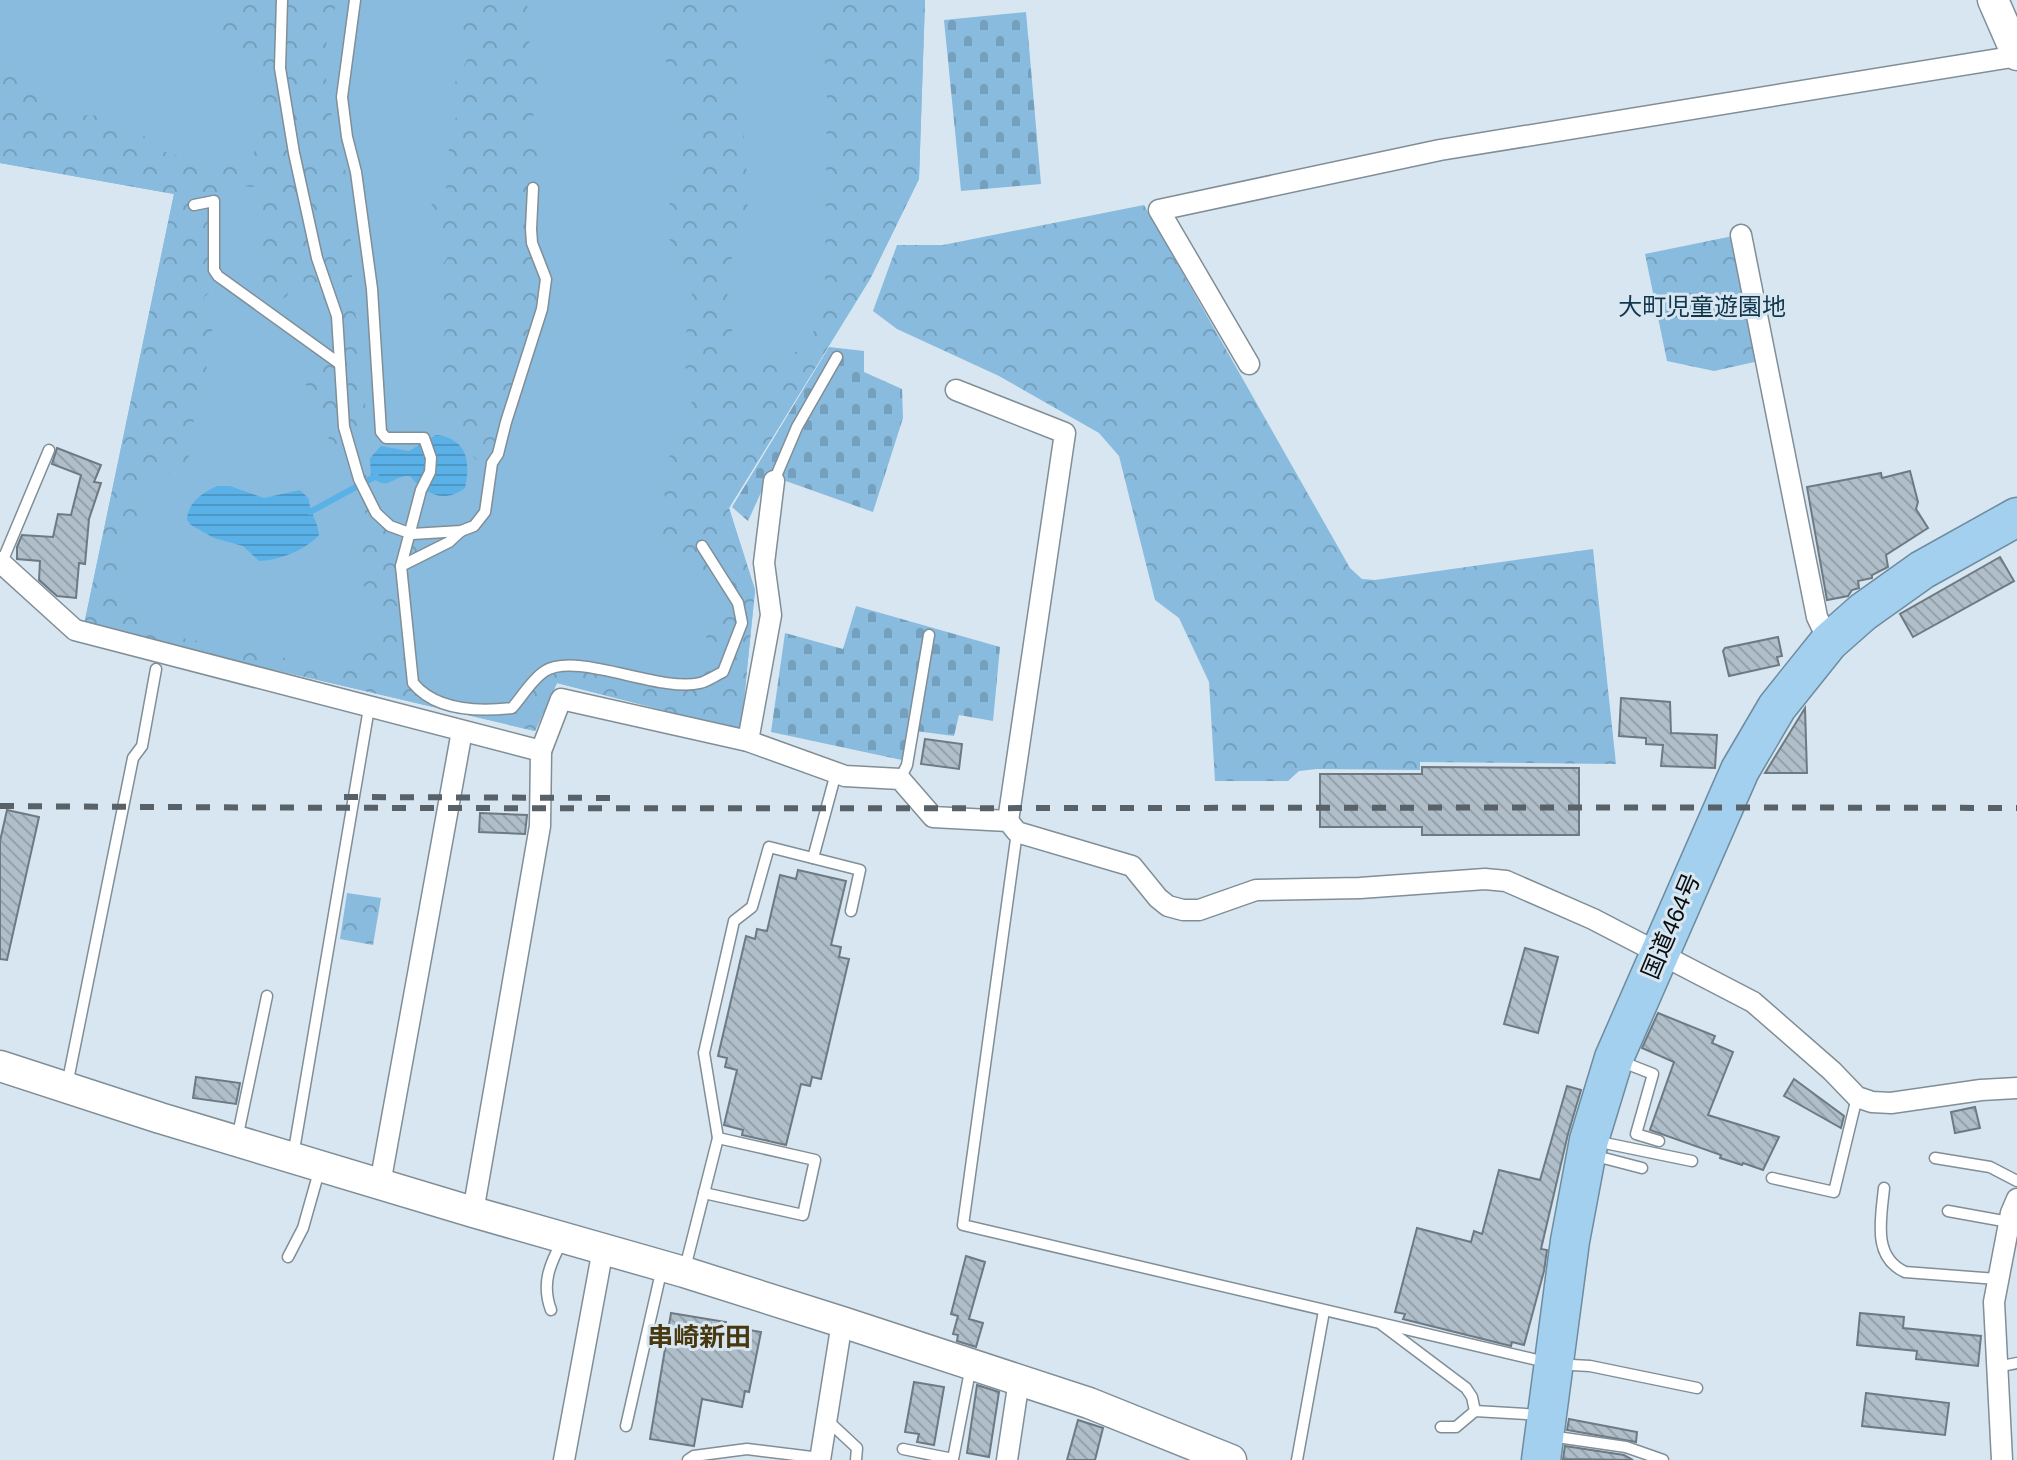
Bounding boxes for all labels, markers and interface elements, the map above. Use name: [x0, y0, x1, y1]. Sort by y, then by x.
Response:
park label: 大町児童遊園地: [1618, 293, 1786, 320]
street label: 国道464号: [1636, 869, 1705, 983]
district label: 串崎新田: [647, 1322, 751, 1352]

